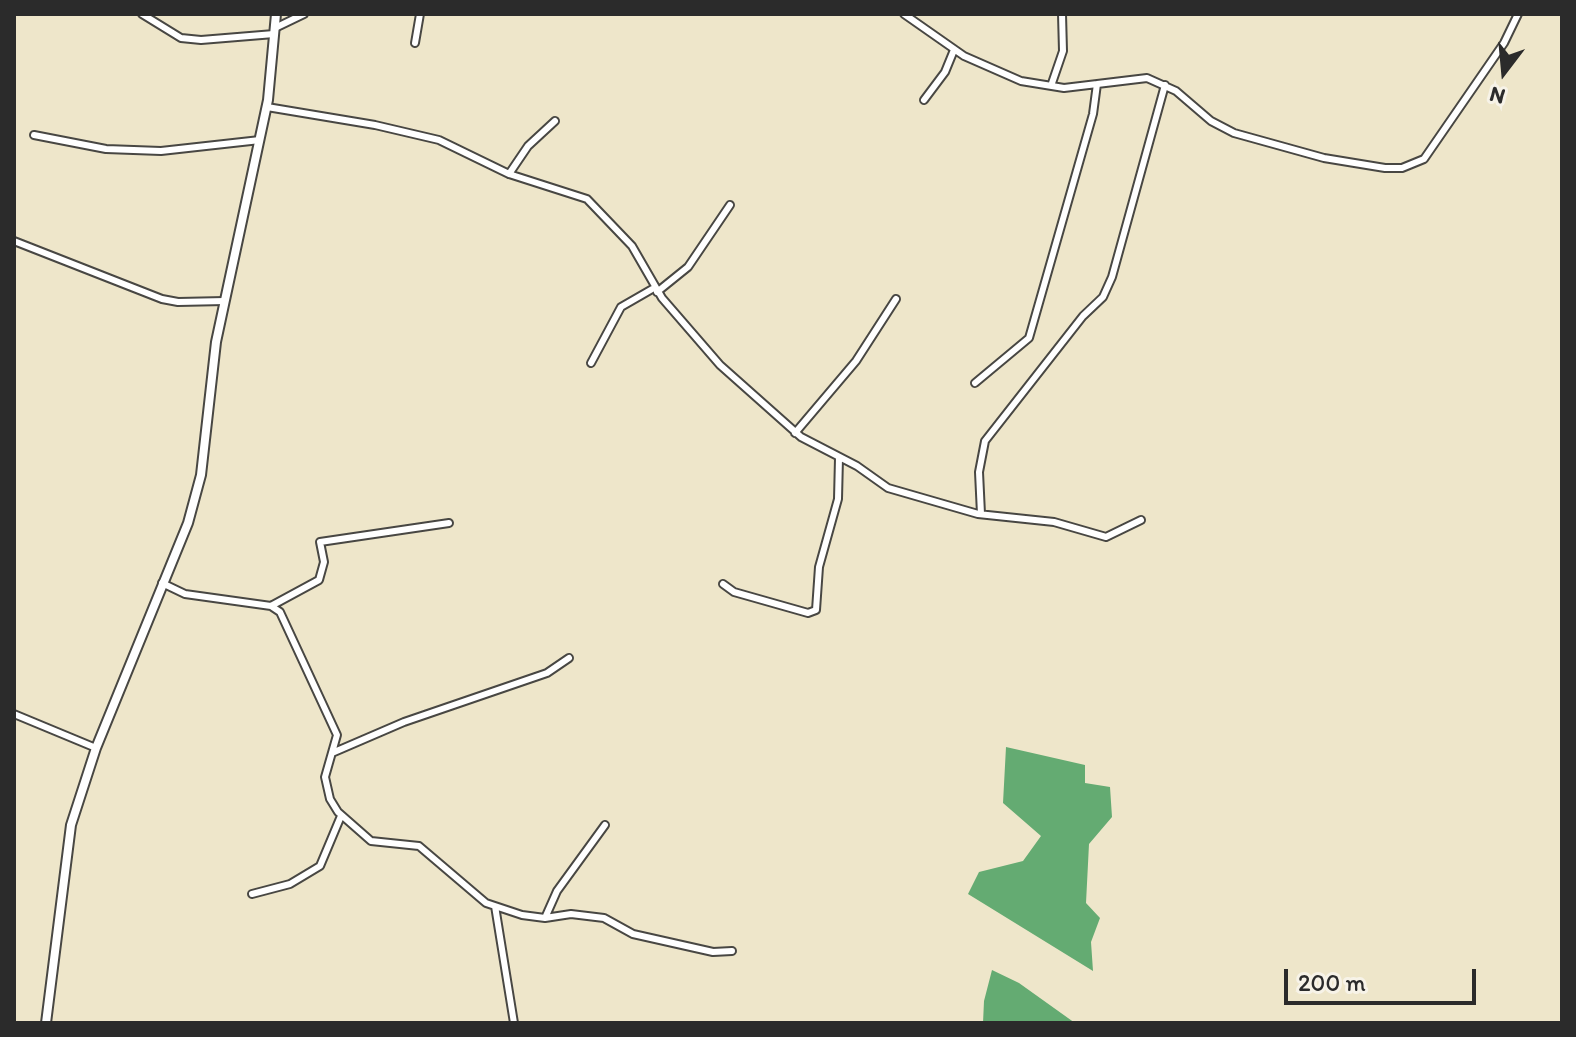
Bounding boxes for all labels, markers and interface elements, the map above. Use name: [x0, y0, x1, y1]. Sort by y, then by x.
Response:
north arrow: [1464, 32, 1544, 112]
text: N: [1486, 81, 1508, 111]
scale bar: [1288, 953, 1480, 1003]
text: 200 m: [1298, 968, 1366, 997]

